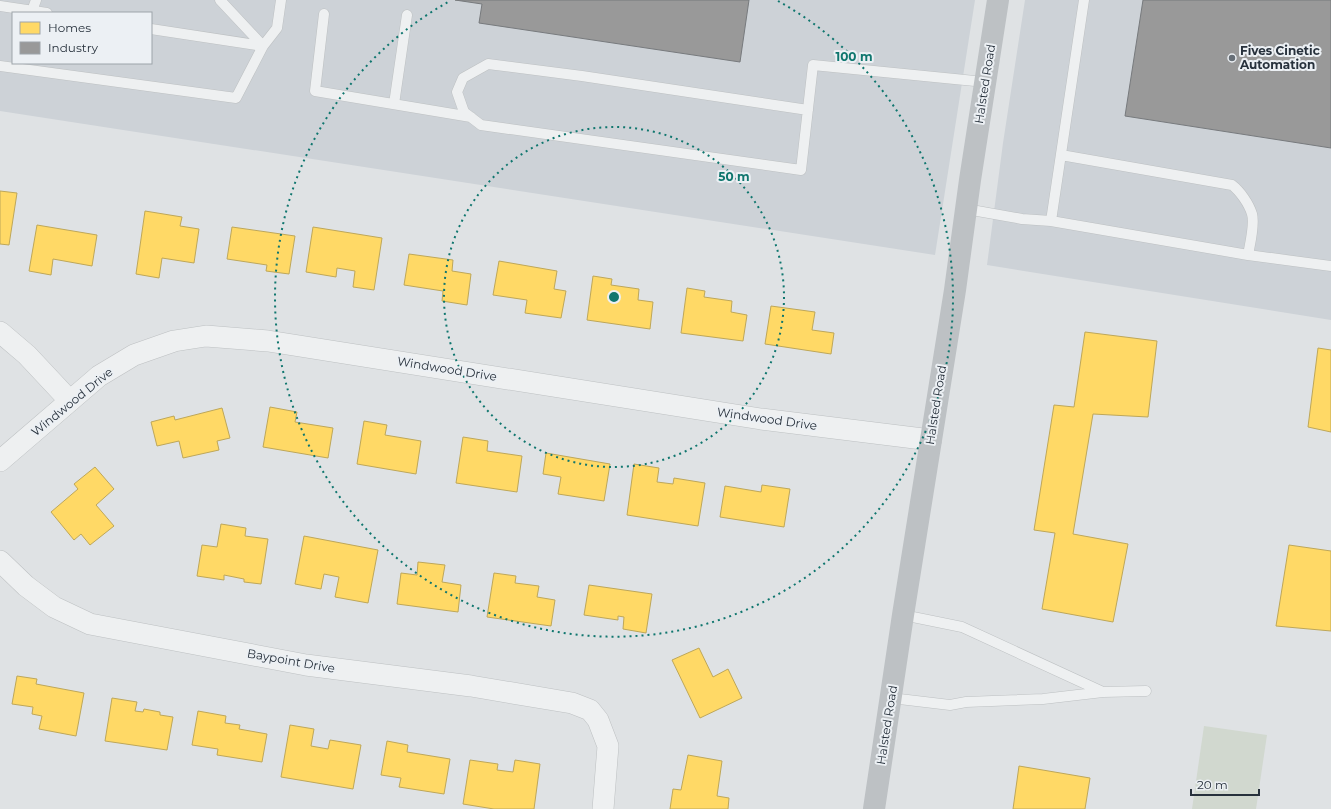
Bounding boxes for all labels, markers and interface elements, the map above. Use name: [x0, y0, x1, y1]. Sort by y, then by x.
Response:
legend: [12, 12, 152, 64]
text: Homes: [48, 20, 91, 35]
text: Industry: [48, 40, 98, 55]
street label: Halsted Road: [971, 43, 998, 125]
place label: Fives Cinetic Automation: [1239, 43, 1320, 72]
text: 100 m: [836, 49, 872, 64]
marker: Fives Cinetic Automation: [1227, 53, 1237, 63]
text: 50 m: [718, 169, 750, 184]
centre of rings: [607, 290, 621, 304]
street label: Windwood Drive: [396, 353, 498, 384]
street label: Windwood Drive: [28, 364, 116, 439]
street label: Halsted Road: [922, 364, 949, 446]
street label: Windwood Drive: [716, 404, 818, 433]
street label: Baypoint Drive: [246, 645, 336, 676]
street label: Halsted Road: [873, 684, 900, 766]
scale bar: [1191, 771, 1259, 797]
text: 20 m: [1197, 777, 1228, 792]

